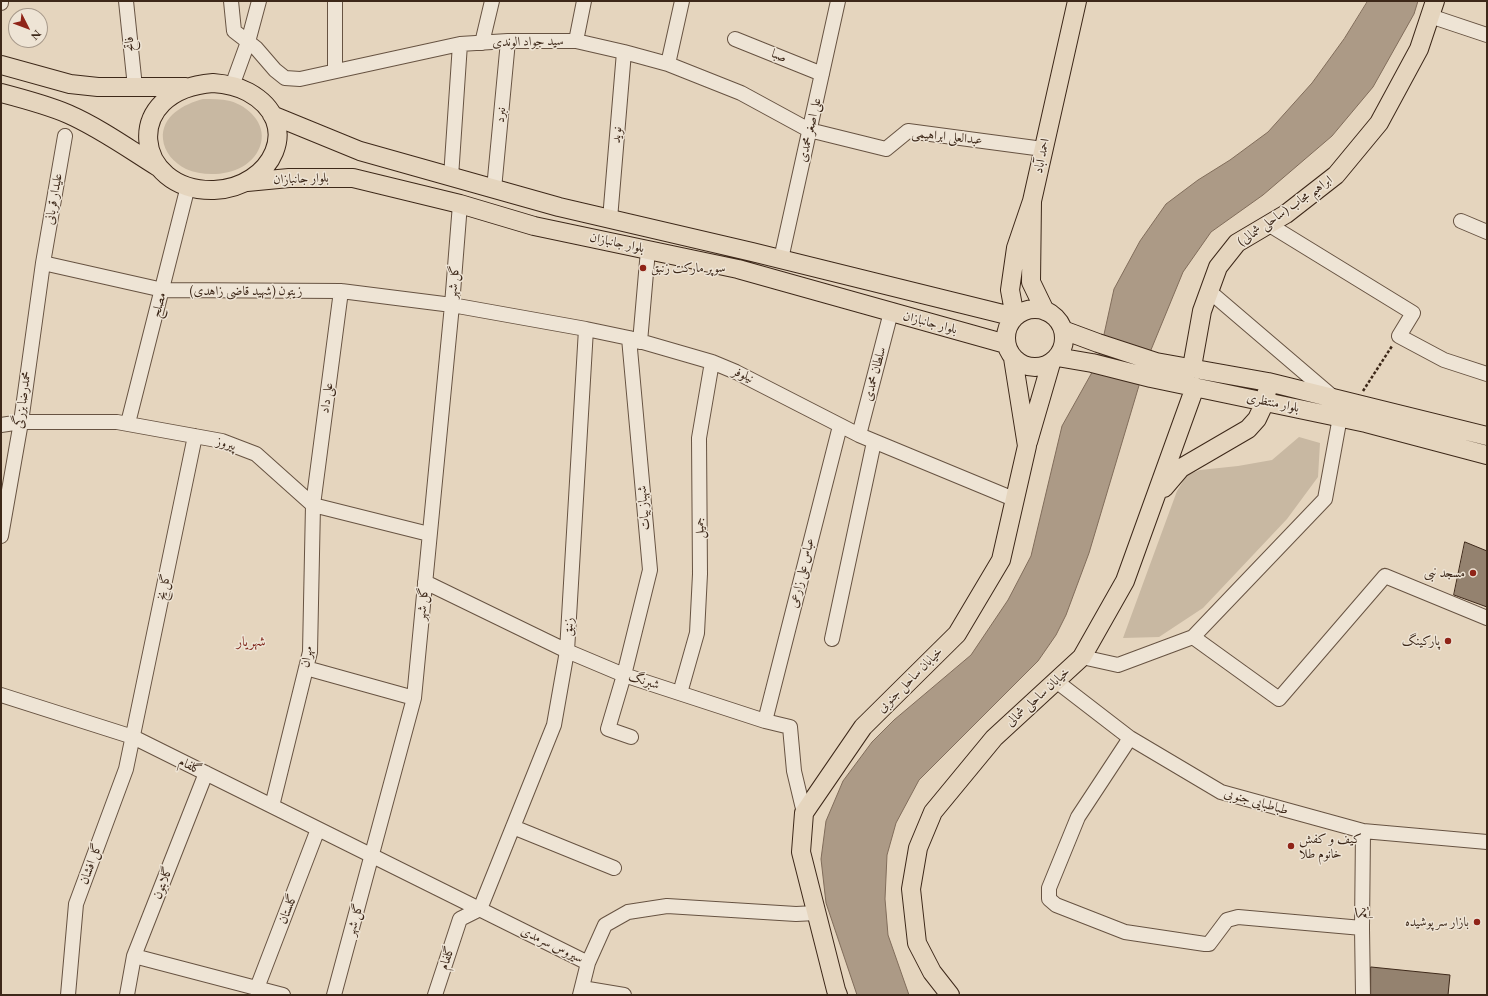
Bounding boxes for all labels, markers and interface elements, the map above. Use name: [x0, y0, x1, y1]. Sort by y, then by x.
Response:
north arrow: [8, 8, 48, 48]
text: N: [28, 27, 44, 43]
street label: سید جواد الوندی: [492, 34, 564, 50]
street label: فاتح: [121, 36, 139, 52]
street label: صبا: [769, 46, 789, 66]
street label: علی اصغر محمدی: [795, 96, 825, 164]
street label: نبرد: [493, 107, 509, 123]
street label: نوید: [609, 126, 625, 144]
street label: عبدالعلی ابراهیمی: [911, 126, 983, 148]
street label: احمد آباد: [1031, 137, 1053, 175]
street label: بلوار جانبازان: [273, 170, 329, 188]
street label: علیدار قربانی: [42, 172, 66, 226]
street label: ابراهیم مجاب (ساحلی شمالی): [1235, 172, 1335, 250]
street label: بلوار جانبازان: [588, 230, 646, 256]
place label: سوپر مارکت زنبق: [651, 260, 726, 276]
marker: سوپر مارکت زنبق: [638, 263, 648, 273]
street label: گل شهر: [445, 265, 463, 299]
street label: زیتون (شهید قاضی زاهدی): [189, 283, 303, 299]
street label: مصلح: [148, 291, 170, 319]
street label: بلوار جانبازان: [901, 308, 959, 338]
street label: سلطان محمدی: [860, 345, 890, 403]
street label: نیلوفر: [730, 364, 756, 386]
street label: محمدرضا بزرگی: [11, 370, 35, 430]
street label: علی داد: [317, 382, 337, 414]
street label: بلوار منتظری: [1245, 390, 1301, 416]
street label: پیروز: [214, 434, 238, 454]
street label: شهباز بیات: [634, 485, 654, 531]
street label: جمیل: [692, 517, 708, 539]
street label: عباس علی زارعی: [786, 537, 818, 609]
place label: مسجد نبی: [1424, 565, 1465, 581]
marker: مسجد نبی: [1468, 568, 1478, 578]
street label: گل یخ: [154, 572, 174, 602]
street label: گل شهر: [414, 587, 432, 621]
street label: زنبق: [561, 617, 577, 637]
place label: پارکینگ: [1402, 633, 1440, 649]
district label: شهریار: [236, 634, 266, 650]
marker: پارکینگ: [1443, 636, 1453, 646]
street label: خیابان ساحل جنوبی: [874, 644, 946, 716]
street label: مهران: [297, 645, 317, 669]
street label: خیابان ساحلی شمالی: [1003, 664, 1073, 730]
street label: شبرنگ: [627, 669, 661, 693]
street label: گلفام: [176, 754, 204, 778]
street label: طباطبایی جنوبی: [1222, 785, 1290, 819]
place label: کیف و کفش خانوم طلا: [1299, 831, 1362, 862]
street label: گل افشان: [76, 841, 106, 887]
marker: کیف و کفش خانوم طلا: [1286, 841, 1296, 851]
street label: گلابتون: [150, 865, 176, 901]
street label: گلستان: [275, 892, 301, 926]
street label: گل شهر: [343, 902, 367, 938]
street label: یکم: [1354, 907, 1370, 919]
place label: بازار سر پوشیده: [1405, 914, 1469, 930]
marker: بازار سر پوشیده: [1472, 917, 1482, 927]
street label: سیروس سرمدی: [518, 923, 586, 967]
street label: گلفام: [436, 944, 458, 972]

